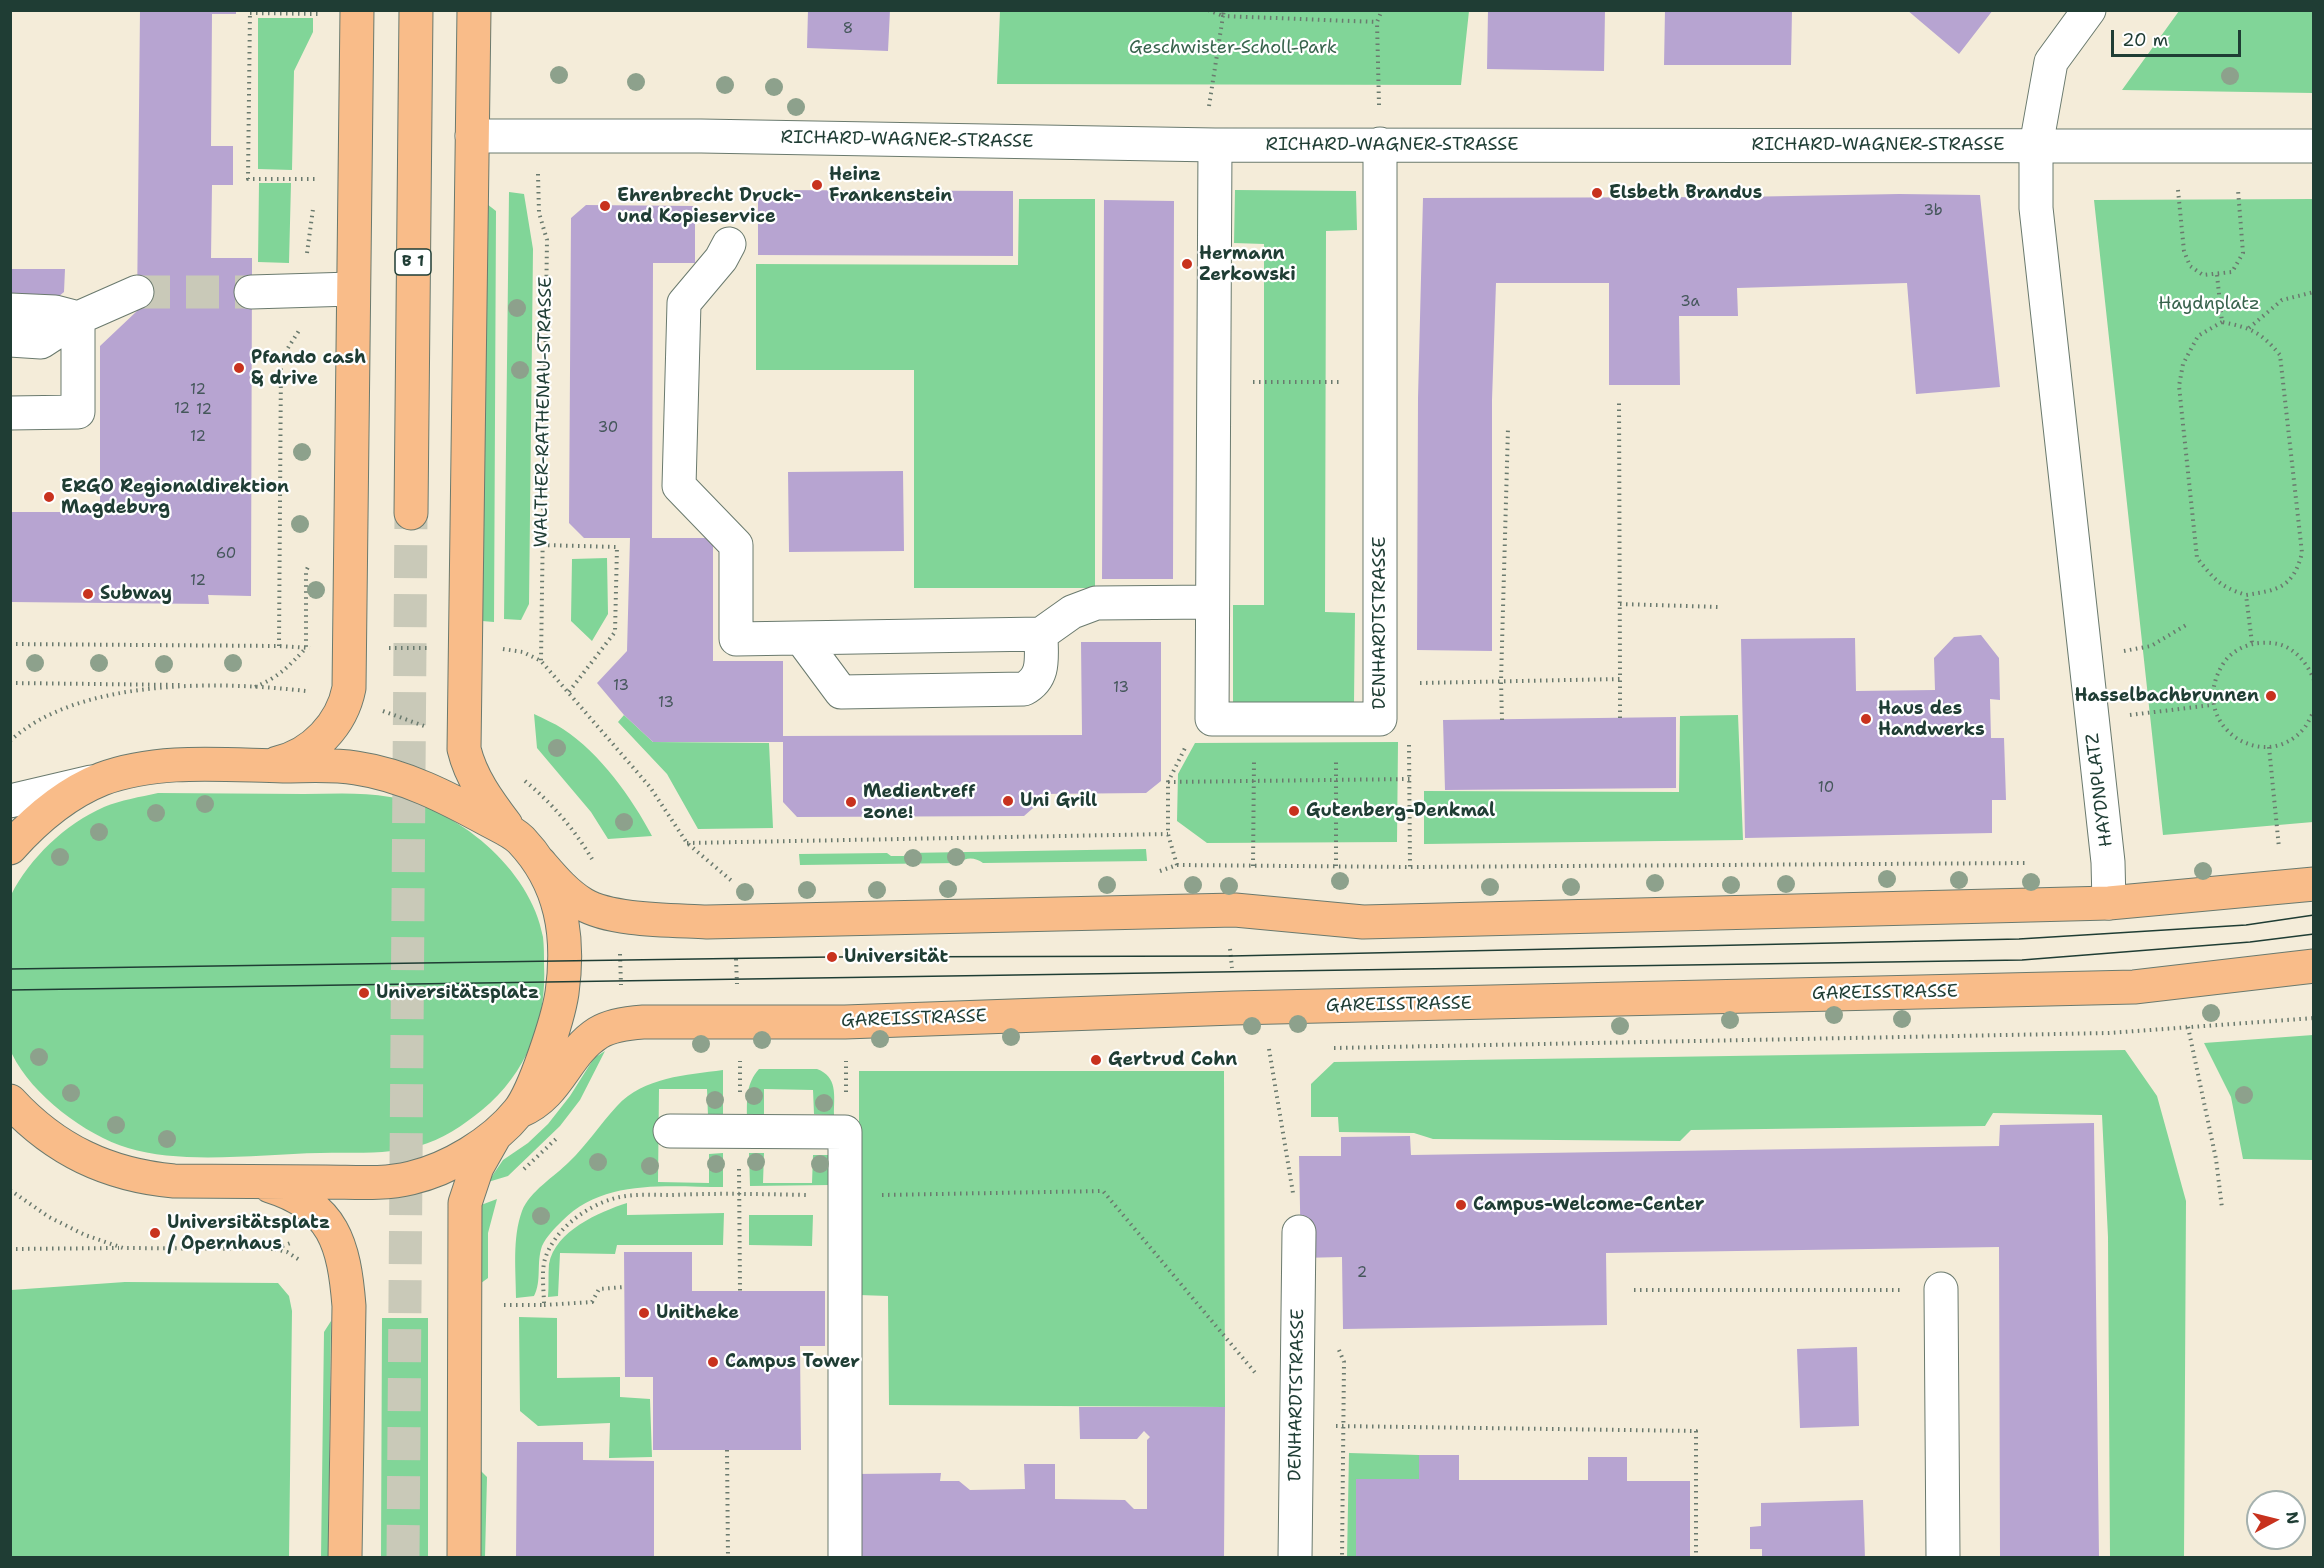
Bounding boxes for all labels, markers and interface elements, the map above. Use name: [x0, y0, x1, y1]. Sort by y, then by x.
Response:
scale bar: [2114, 18, 2244, 56]
house number: 8: [843, 20, 853, 38]
text: 20 m: [2122, 28, 2168, 52]
park label: Geschwister-Scholl-Park: [1129, 37, 1337, 59]
street label: RICHARD-WAGNER-STRASSE: [780, 127, 1034, 153]
street label: RICHARD-WAGNER-STRASSE: [1266, 134, 1518, 156]
street label: RICHARD-WAGNER-STRASSE: [1752, 134, 2004, 156]
place label: Heinz Frankenstein: [829, 164, 952, 207]
marker: Heinz Frankenstein: [810, 178, 824, 192]
place label: Elsbeth Brandus: [1609, 182, 1762, 204]
place label: Ehrenbrecht Druck- und Kopieservice: [617, 185, 802, 228]
marker: Elsbeth Brandus: [1590, 186, 1604, 200]
marker: Ehrenbrecht Druck- und Kopieservice: [598, 199, 612, 213]
house number: 3b: [1923, 202, 1943, 220]
place label: Hermann Zerkowski: [1199, 243, 1296, 286]
road number: B 1: [395, 249, 431, 275]
marker: Hermann Zerkowski: [1180, 257, 1194, 271]
street label: WALTHER-RATHENAU-STRASSE: [531, 276, 557, 548]
house number: 3a: [1680, 293, 1700, 311]
park label: Haydnplatz: [2158, 293, 2260, 315]
place label: Pfando cash & drive: [251, 347, 366, 389]
marker: Pfando cash & drive: [232, 361, 246, 375]
house number: 12: [190, 381, 206, 399]
house number: 12: [174, 400, 190, 418]
house number: 12: [196, 401, 212, 419]
house number: 30: [598, 419, 618, 437]
house number: 12: [190, 428, 206, 446]
place label: ERGO Regionaldirektion Magdeburg: [61, 476, 289, 518]
marker: ERGO Regionaldirektion Magdeburg: [42, 490, 56, 504]
street label: DENHARDTSTRASSE: [1369, 537, 1391, 709]
house number: 60: [216, 545, 236, 563]
house number: 12: [190, 572, 206, 590]
place label: Subway: [100, 583, 172, 605]
marker: Subway: [81, 587, 95, 601]
house number: 13: [613, 677, 629, 695]
house number: 13: [1113, 679, 1129, 697]
place label: Hasselbachbrunnen: [2075, 685, 2259, 707]
marker: Hasselbachbrunnen: [2264, 689, 2278, 703]
house number: 13: [658, 694, 674, 712]
place label: Haus des Handwerks: [1878, 698, 1985, 740]
marker: Haus des Handwerks: [1859, 712, 1873, 726]
street label: HAYDNPLATZ: [2082, 732, 2118, 848]
house number: 10: [1818, 779, 1834, 797]
place label: Medientreff zone!: [863, 781, 975, 824]
place label: Uni Grill: [1020, 790, 1097, 812]
marker: Uni Grill: [1001, 794, 1015, 808]
marker: Medientreff zone!: [844, 795, 858, 809]
place label: Gutenberg-Denkmal: [1306, 800, 1495, 822]
marker: Gutenberg-Denkmal: [1287, 804, 1301, 818]
place label: Universität: [844, 946, 948, 968]
marker: Universität: [825, 950, 839, 964]
street label: GAREISSTRASSE: [1812, 981, 1958, 1005]
place label: Universitätsplatz: [376, 982, 539, 1004]
marker: Universitätsplatz: [357, 986, 371, 1000]
street label: GAREISSTRASSE: [1326, 993, 1472, 1017]
street label: GAREISSTRASSE: [841, 1006, 987, 1032]
place label: Gertrud Cohn: [1108, 1049, 1237, 1071]
marker: Gertrud Cohn: [1089, 1053, 1103, 1067]
place label: Campus-Welcome-Center: [1473, 1194, 1704, 1216]
marker: Campus-Welcome-Center: [1454, 1198, 1468, 1212]
place label: Universitätsplatz / Opernhaus: [167, 1212, 330, 1254]
marker: Universitätsplatz / Opernhaus: [148, 1226, 162, 1240]
house number: 2: [1357, 1264, 1367, 1282]
place label: Unitheke: [656, 1302, 739, 1324]
marker: Unitheke: [637, 1306, 651, 1320]
street label: DENHARDTSTRASSE: [1285, 1308, 1309, 1482]
place label: Campus Tower: [725, 1351, 860, 1373]
marker: Campus Tower: [706, 1355, 720, 1369]
north arrow: [2246, 1490, 2306, 1550]
text: N: [2281, 1510, 2304, 1526]

